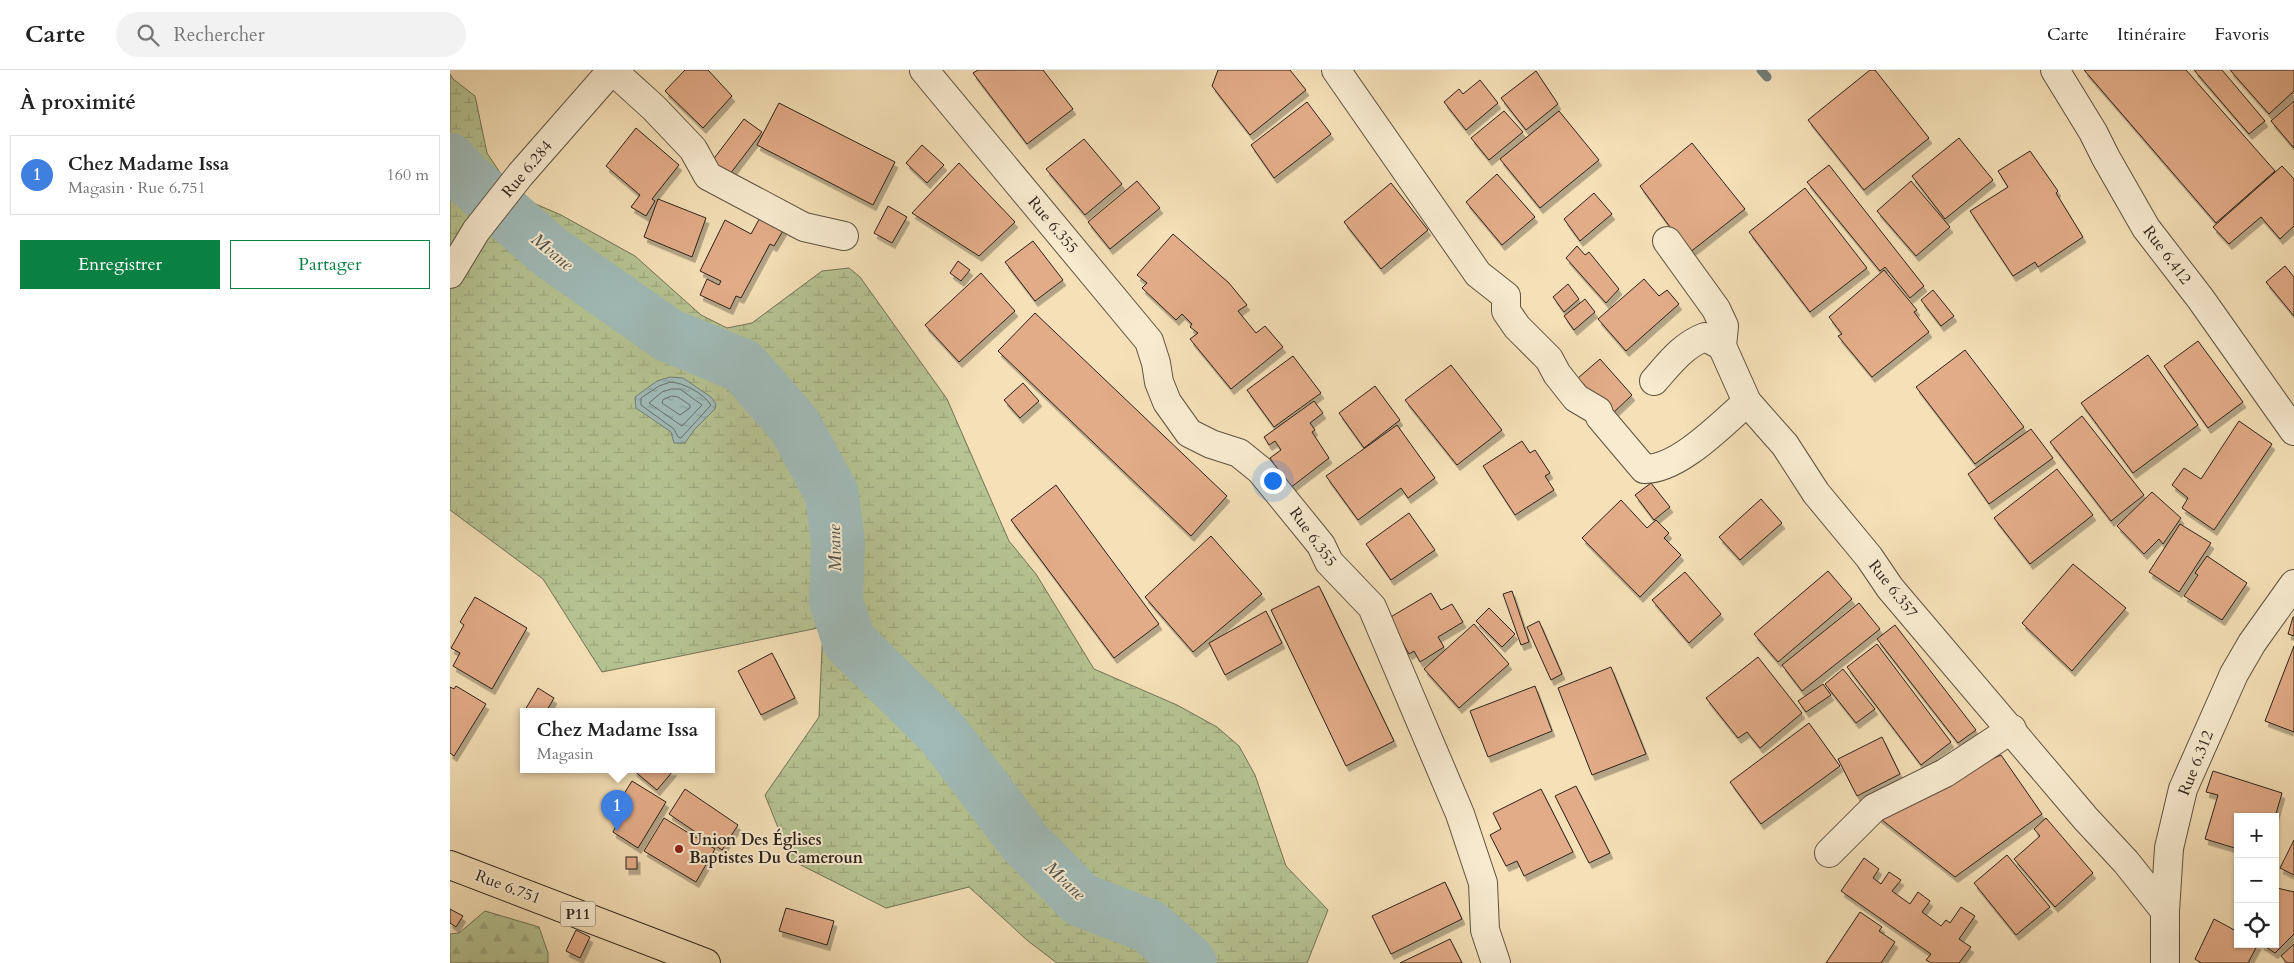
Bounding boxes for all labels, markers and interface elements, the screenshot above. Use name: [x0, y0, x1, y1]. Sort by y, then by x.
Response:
search box: [116, 12, 466, 57]
text: Carte: [25, 18, 86, 51]
icon: search: [134, 21, 162, 49]
text: Rechercher: [174, 22, 265, 48]
text: Carte: [2047, 22, 2089, 47]
text: Itinéraire: [2117, 22, 2186, 47]
text: Favoris: [2214, 22, 2269, 47]
text: À proximité: [20, 88, 136, 117]
street label: Rue 6.284: [497, 136, 557, 202]
text: Chez Madame Issa: [68, 151, 229, 177]
text: 1: [33, 164, 41, 186]
text: 160 m: [387, 164, 429, 186]
text: Magasin · Rue 6.751: [68, 177, 206, 199]
street label: Rue 6.355: [1023, 192, 1083, 258]
street label: Rue 6.412: [2138, 221, 2196, 289]
water label: Mvane: [526, 227, 579, 277]
button: Enregistrer: [20, 240, 220, 289]
button: Partager: [230, 240, 430, 289]
your location: [1260, 468, 1286, 494]
street label: Rue 6.355: [1284, 503, 1342, 571]
water label: Mvane: [822, 523, 848, 572]
street label: Rue 6.357: [1863, 555, 1923, 623]
popup: [520, 708, 715, 773]
text: Chez Madame Issa: [537, 717, 698, 743]
street label: Rue 6.312: [2173, 727, 2219, 799]
text: Magasin: [537, 743, 594, 765]
pin: 1: [601, 790, 633, 831]
map controls: [2234, 813, 2279, 948]
button: +: [2234, 813, 2279, 858]
place label: Union Des Églises Baptistes Du Cameroun: [689, 828, 864, 869]
marker: Union Des Églises Baptistes Du Cameroun: [673, 843, 685, 855]
water label: Mvane: [1039, 856, 1092, 907]
button: −: [2234, 858, 2279, 903]
street label: Rue 6.751: [472, 864, 544, 910]
road number: P11: [560, 902, 596, 926]
button: locate: [2234, 903, 2279, 948]

